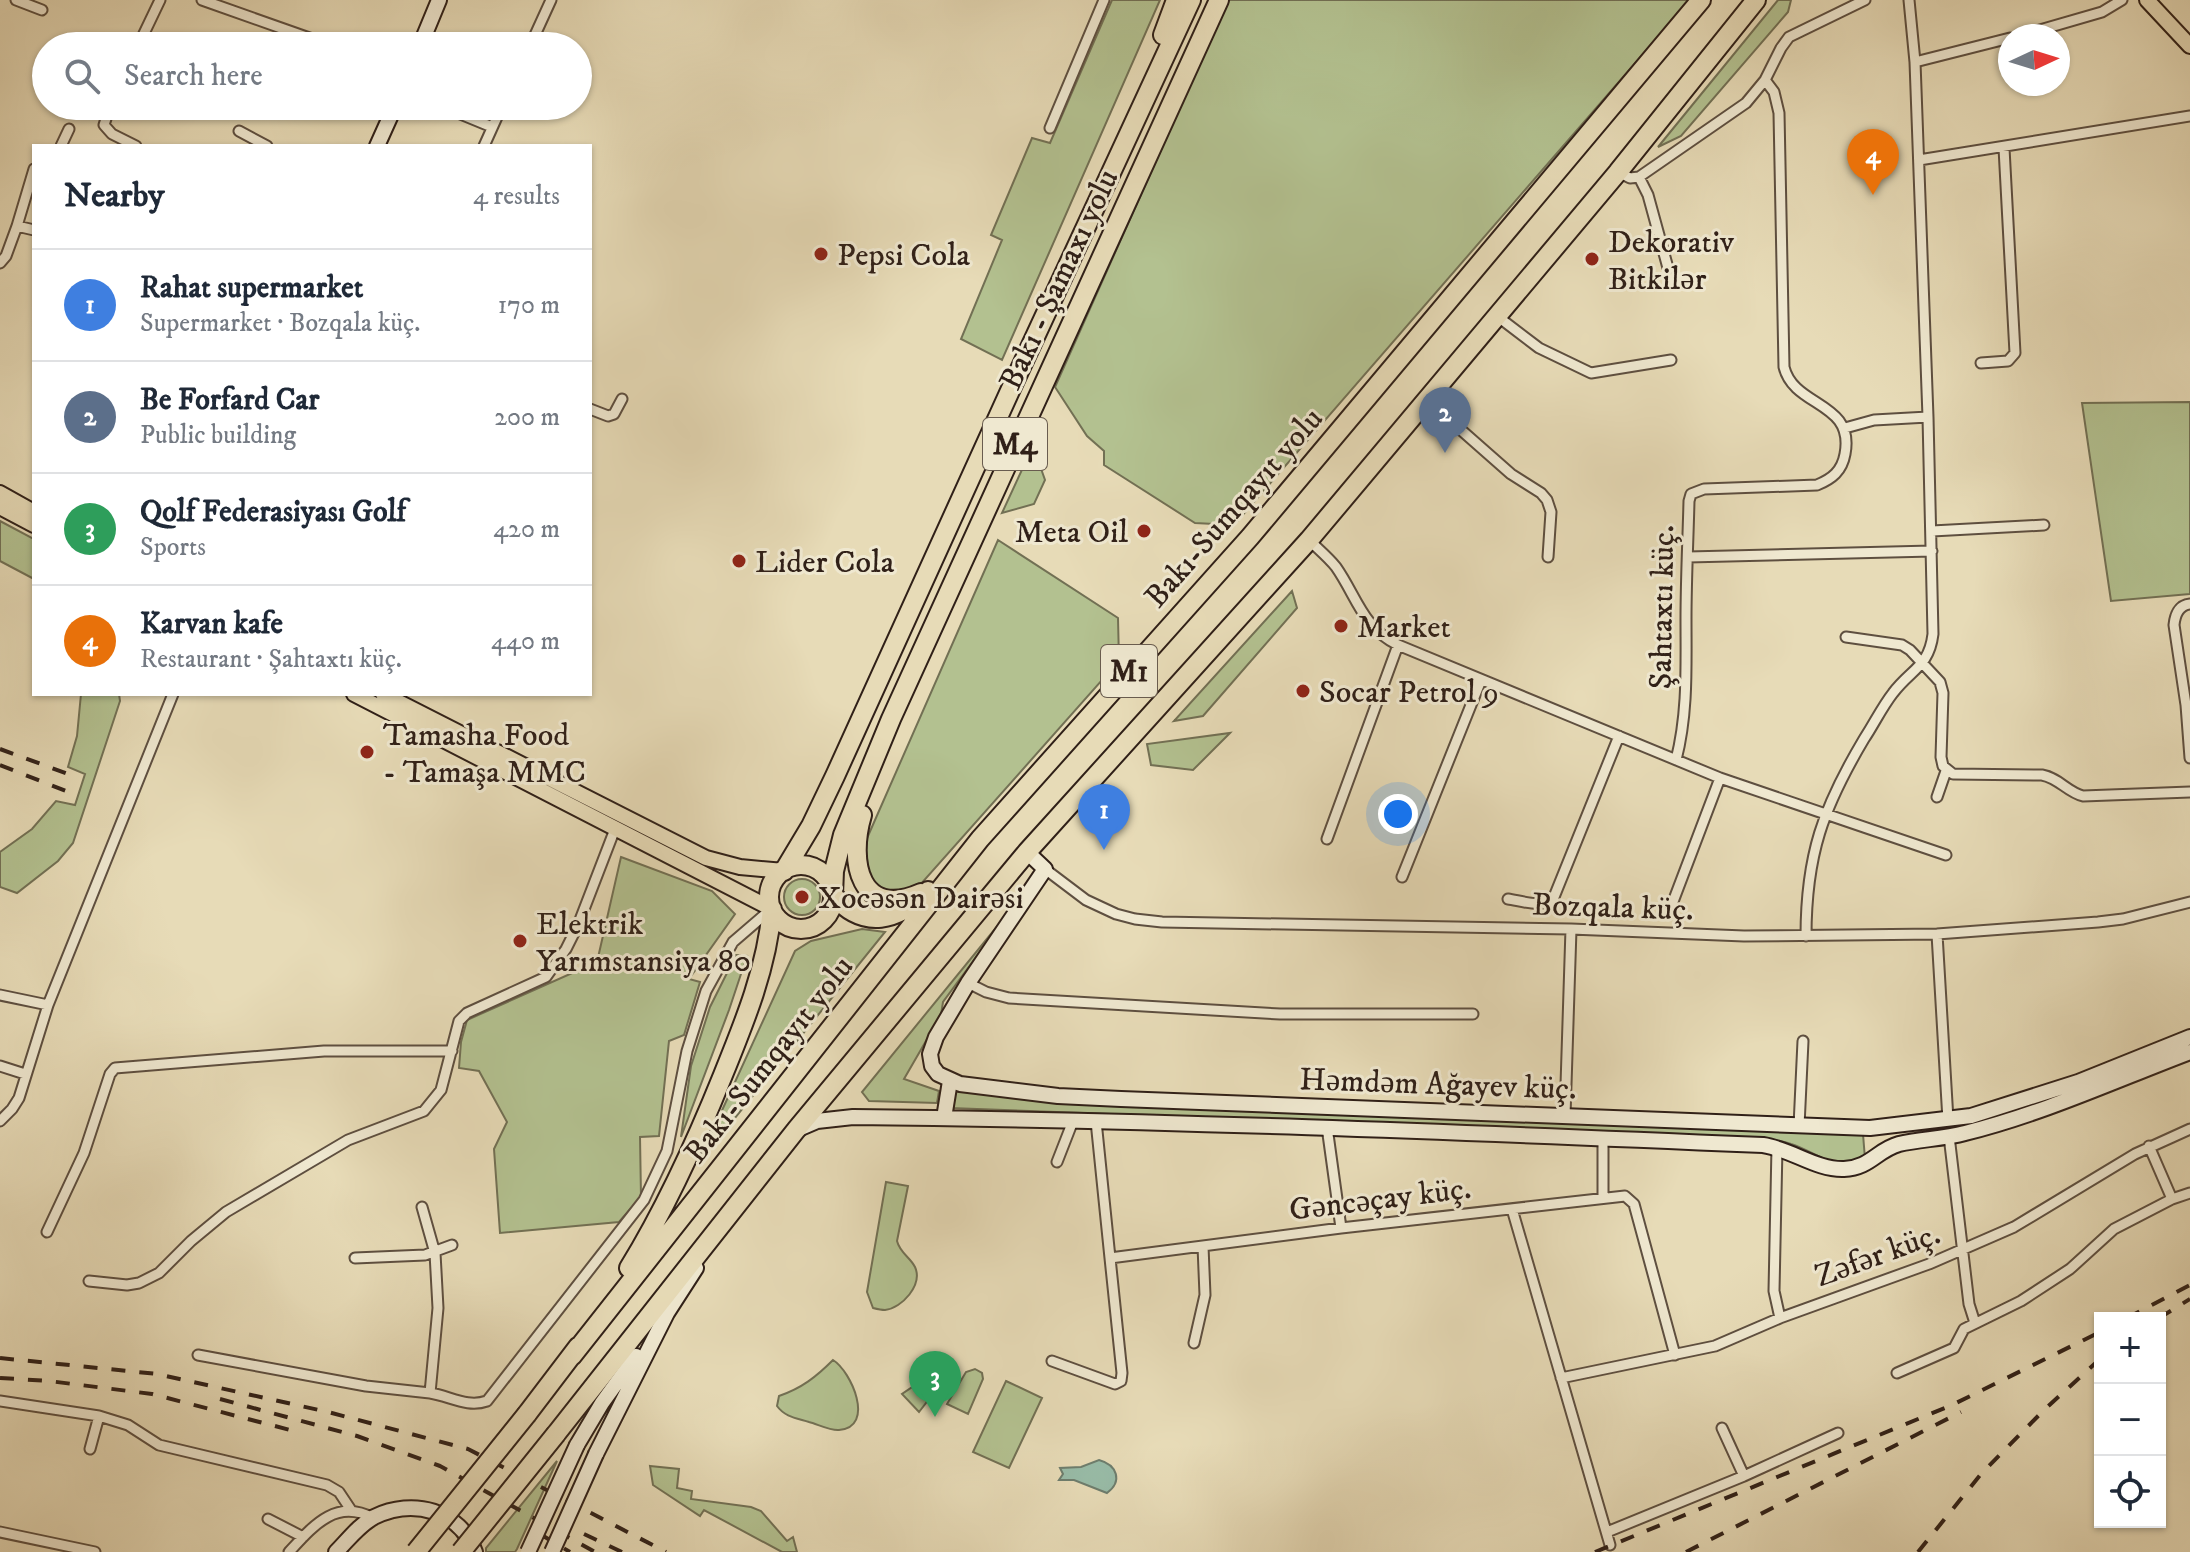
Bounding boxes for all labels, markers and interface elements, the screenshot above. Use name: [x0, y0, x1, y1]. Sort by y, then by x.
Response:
north arrow: [1998, 24, 2070, 96]
search box: [32, 32, 592, 120]
icon: search: [60, 54, 104, 98]
text: Search here: [124, 58, 263, 95]
pin: 4: [1847, 129, 1899, 195]
street label: Bakı - Şamaxı yolu: [991, 163, 1128, 397]
text: Nearby: [64, 175, 165, 217]
text: 4 results: [473, 180, 560, 213]
place label: Dekorativ Bitkilər: [1608, 223, 1735, 300]
place label: Pepsi Cola: [837, 236, 971, 276]
marker: Pepsi Cola: [812, 245, 830, 263]
marker: Dekorativ Bitkilər: [1583, 250, 1601, 268]
text: Rahat supermarket: [140, 270, 363, 307]
text: 1: [85, 289, 95, 322]
text: 170 m: [498, 289, 560, 322]
text: Supermarket · Bozqala küç.: [140, 307, 420, 340]
text: Be Forfard Car: [140, 382, 320, 419]
pin: 2: [1419, 387, 1471, 453]
street label: Bakı-Sumqayıt yolu: [1137, 400, 1332, 617]
text: 2: [84, 401, 96, 434]
text: 200 m: [494, 401, 560, 434]
road number: M4: [983, 418, 1047, 470]
text: Public building: [140, 419, 296, 452]
text: Qolf Federasiyası Golf: [140, 494, 406, 531]
text: 3: [85, 513, 95, 546]
text: 420 m: [493, 513, 560, 546]
place label: Meta Oil: [1015, 513, 1128, 553]
marker: Meta Oil: [1135, 522, 1153, 540]
street label: Şahtaxtı küç.: [1642, 524, 1684, 690]
text: Sports: [140, 531, 206, 564]
place label: Lider Cola: [755, 543, 895, 583]
marker: Lider Cola: [730, 552, 748, 570]
text: Karvan kafe: [140, 606, 283, 643]
place label: Market: [1357, 608, 1451, 648]
marker: Market: [1332, 617, 1350, 635]
text: 4: [83, 625, 97, 658]
text: 440 m: [491, 625, 560, 658]
text: Restaurant · Şahtaxtı küç.: [140, 643, 402, 676]
road number: M1: [1101, 645, 1157, 697]
place label: Socar Petrol 9: [1319, 673, 1499, 713]
marker: Socar Petrol 9: [1294, 682, 1312, 700]
place label: Tamasha Food - Tamaşa MMC: [383, 716, 586, 793]
marker: Tamasha Food - Tamaşa MMC: [358, 743, 376, 761]
pin: 1: [1078, 784, 1130, 850]
your location: [1378, 794, 1418, 834]
place label: Xocəsən Dairəsi: [818, 879, 1024, 919]
street label: Bozqala küç.: [1531, 885, 1694, 931]
marker: Xocəsən Dairəsi: [793, 888, 811, 906]
place label: Elektrik Yarımstansiya 80: [536, 905, 751, 982]
marker: Elektrik Yarımstansiya 80: [511, 932, 529, 950]
street label: Bakı-Sumqayıt yolu: [676, 948, 863, 1172]
street label: Həmdəm Ağayev küç.: [1299, 1060, 1577, 1110]
street label: Gəncəçay küç.: [1287, 1169, 1473, 1231]
street label: Zəfər küç.: [1810, 1215, 1946, 1297]
map controls: [2094, 1312, 2166, 1528]
button: +: [2094, 1312, 2166, 1384]
pin: 3: [909, 1351, 961, 1417]
button: −: [2094, 1384, 2166, 1456]
button: locate: [2094, 1456, 2166, 1528]

